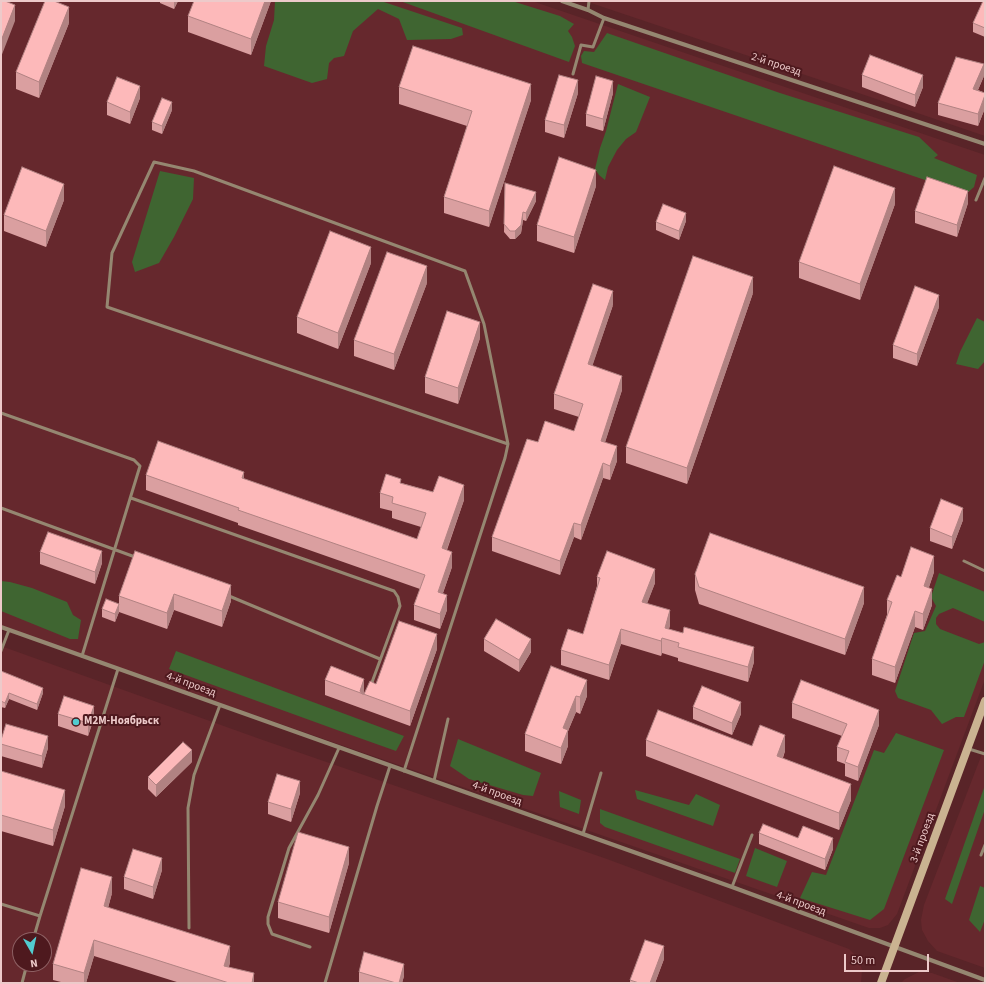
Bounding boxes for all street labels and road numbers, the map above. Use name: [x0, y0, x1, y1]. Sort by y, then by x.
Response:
street label: 2-й проезд: [749, 51, 803, 79]
street label: 4-й проезд: [164, 670, 218, 700]
street label: 4-й проезд: [470, 779, 524, 809]
street label: 3-й проезд: [908, 811, 938, 865]
street label: 4-й проезд: [774, 889, 828, 919]

